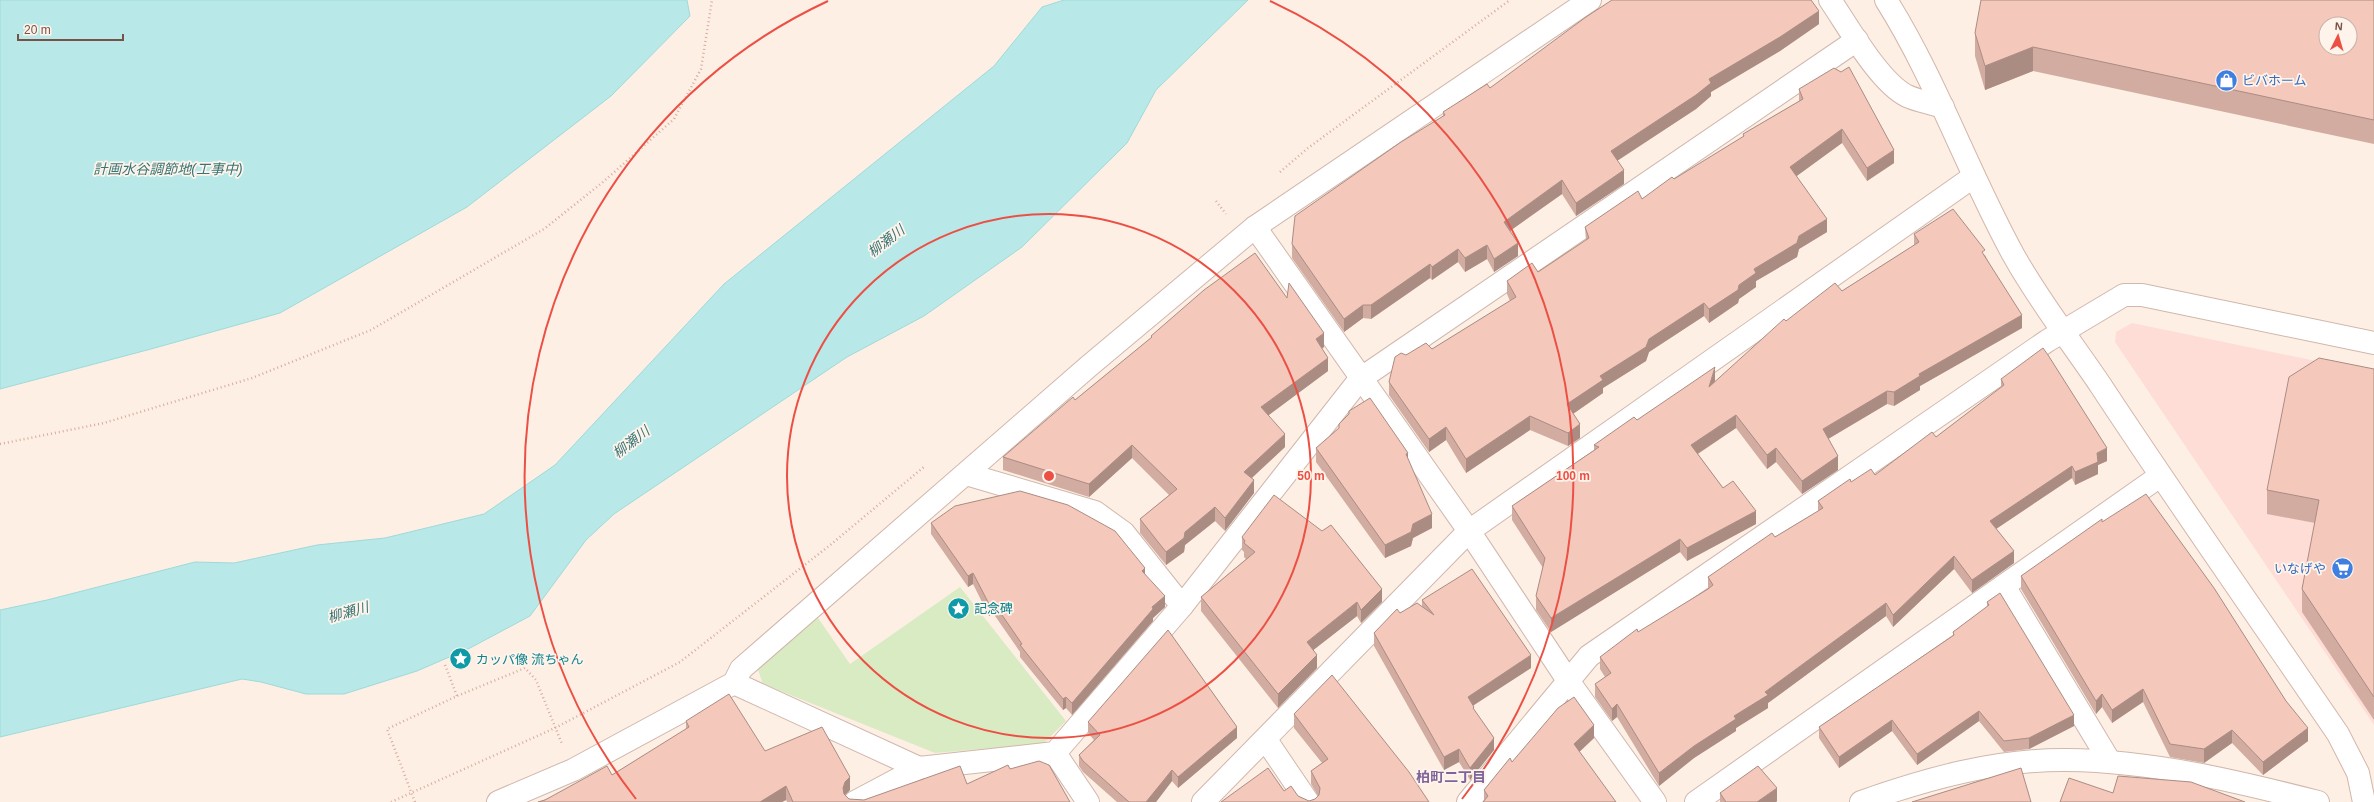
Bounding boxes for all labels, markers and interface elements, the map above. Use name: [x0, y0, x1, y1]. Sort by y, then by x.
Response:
scale bar: [18, 16, 123, 42]
north arrow: [2318, 16, 2358, 56]
text: N: [2334, 20, 2343, 32]
text: 20 m: [24, 23, 51, 37]
shop icon: ビバホーム: [2213, 67, 2239, 93]
place label: ビバホーム: [2242, 73, 2307, 88]
water label: 計画水谷調節地(工事中): [93, 161, 243, 177]
water label: 柳瀬川: [865, 221, 909, 260]
water label: 柳瀬川: [610, 422, 654, 461]
centre of rings: [1042, 469, 1056, 483]
text: 50 m: [1297, 469, 1325, 483]
text: 100 m: [1556, 469, 1590, 483]
supermarket icon: いなげや: [2329, 555, 2355, 581]
place label: いなげや: [2274, 561, 2326, 576]
place icon: 記念碑: [945, 595, 971, 621]
water label: 柳瀬川: [326, 598, 372, 625]
place label: 記念碑: [974, 601, 1013, 616]
place icon: カッパ像 流ちゃん: [447, 646, 473, 672]
place label: カッパ像 流ちゃん: [476, 652, 584, 667]
district label: 柏町二丁目: [1416, 769, 1486, 785]

